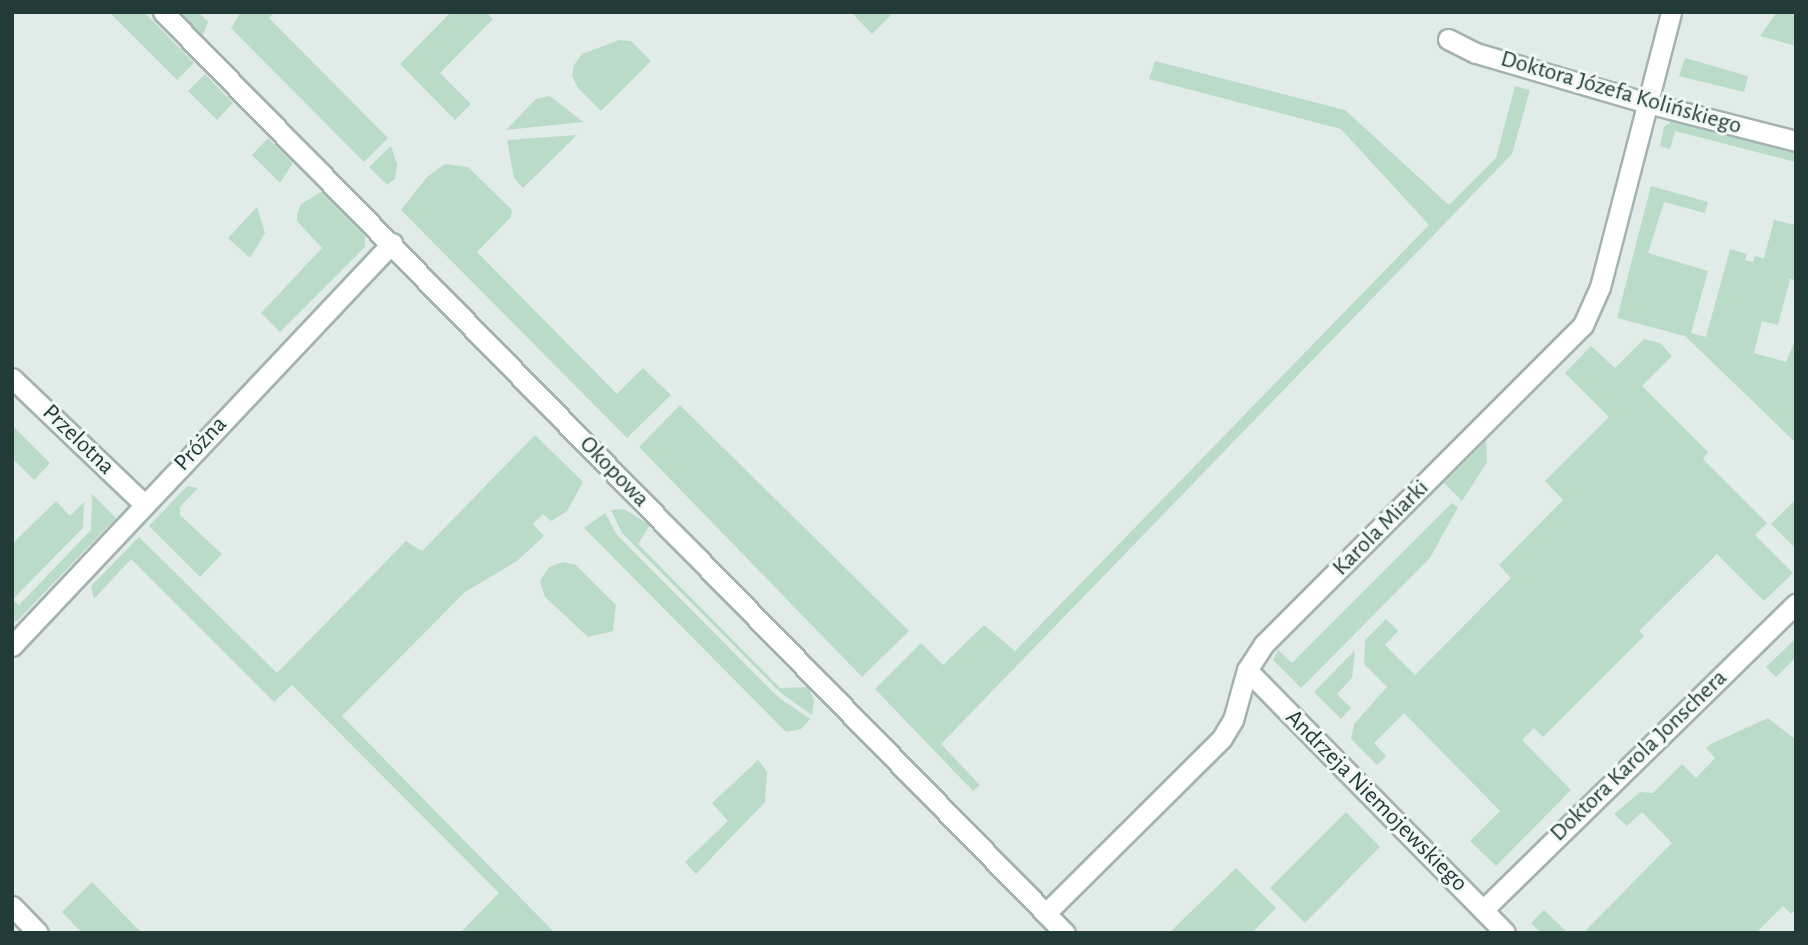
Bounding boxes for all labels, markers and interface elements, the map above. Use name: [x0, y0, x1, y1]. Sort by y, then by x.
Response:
street label: Doktora Józefa Kolińskiego: [1497, 45, 1745, 141]
street label: Przelotna: [36, 399, 120, 481]
street label: Próżna: [168, 411, 234, 477]
street label: Okopowa: [573, 430, 655, 514]
street label: Karola Miarki: [1327, 474, 1435, 582]
street label: Doktora Karola Jonschera: [1544, 664, 1734, 848]
street label: Andrzeja Niemojewskiego: [1279, 704, 1473, 898]

